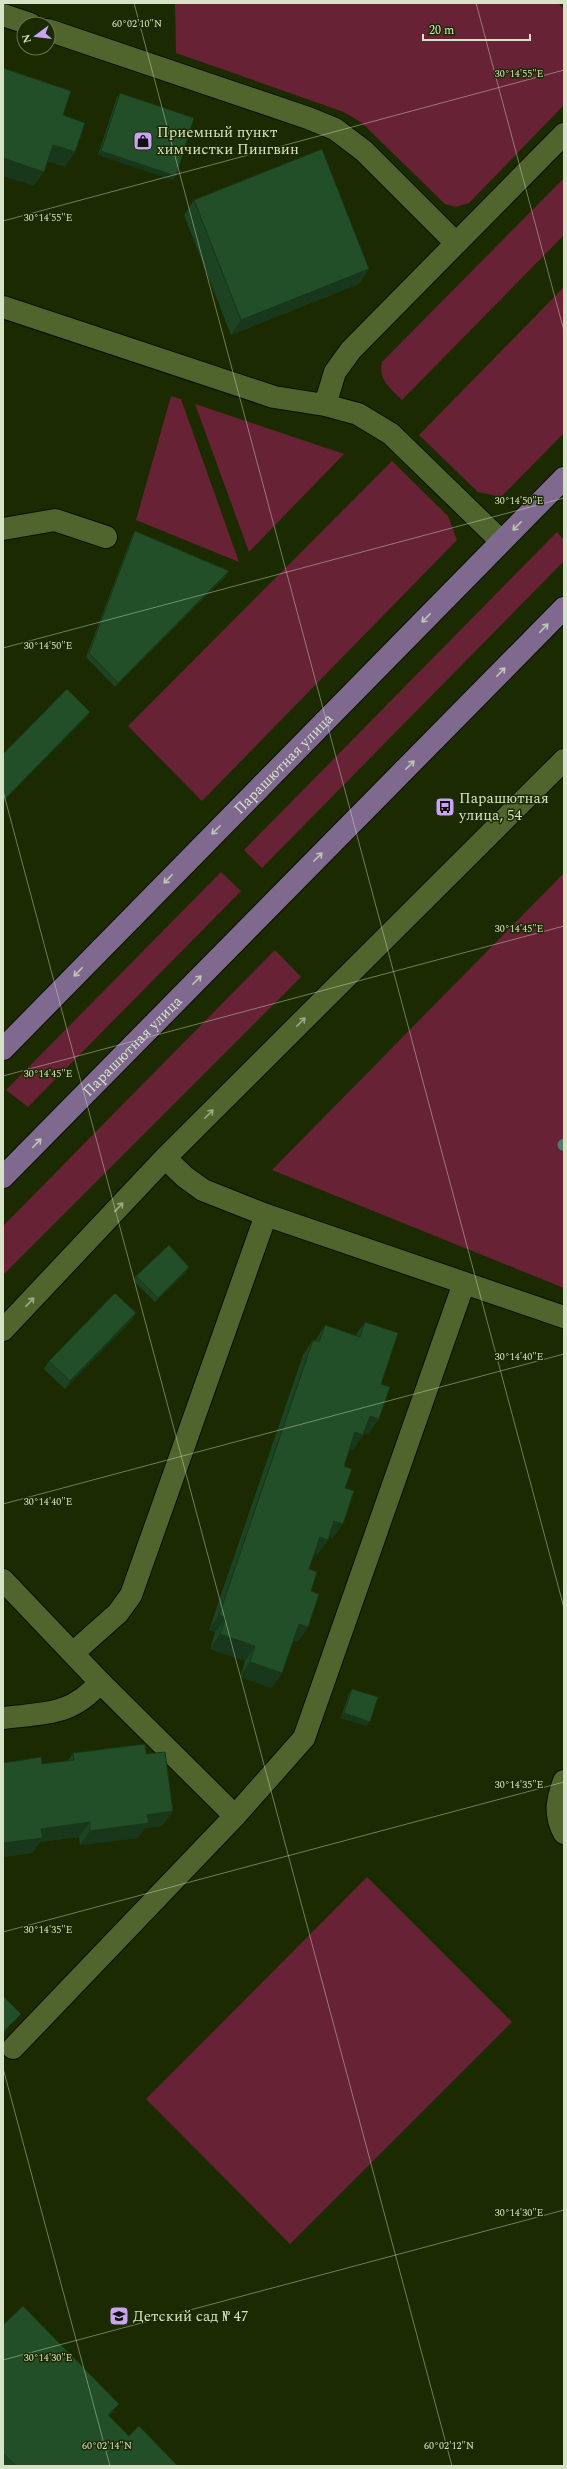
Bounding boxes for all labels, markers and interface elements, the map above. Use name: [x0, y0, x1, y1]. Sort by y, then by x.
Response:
north arrow: [16, 16, 56, 56]
text: 60°02'10"N: [112, 16, 162, 32]
scale bar: [423, 16, 530, 42]
text: 20 m: [429, 21, 454, 40]
text: N: [17, 32, 36, 45]
text: 30°14'55"E: [495, 66, 543, 82]
place label: Приемный пункт химчистки Пингвин: [157, 121, 299, 161]
shop icon: Приемный пункт химчистки Пингвин: [132, 130, 154, 152]
text: 30°14'55"E: [24, 210, 72, 226]
text: 30°14'50"E: [495, 493, 543, 509]
one-way arrow: [512, 521, 522, 531]
one-way arrow: [421, 613, 430, 623]
one-way arrow: [539, 623, 549, 633]
text: 30°14'50"E: [24, 638, 72, 654]
one-way arrow: [496, 667, 506, 677]
street label: Парашютная улица: [228, 707, 339, 820]
one-way arrow: [405, 760, 415, 770]
place label: Парашютная улица, 54: [458, 787, 549, 827]
bus stop icon: Парашютная улица, 54: [434, 796, 456, 818]
one-way arrow: [211, 825, 221, 835]
one-way arrow: [313, 852, 323, 862]
one-way arrow: [164, 874, 173, 884]
text: 30°14'45"E: [495, 921, 543, 937]
one-way arrow: [73, 967, 83, 977]
one-way arrow: [192, 975, 202, 985]
street label: Парашютная улица: [77, 990, 188, 1102]
one-way arrow: [296, 1017, 306, 1027]
text: 30°14'45"E: [24, 1066, 72, 1082]
one-way arrow: [204, 1109, 214, 1119]
one-way arrow: [32, 1138, 42, 1148]
one-way arrow: [114, 1203, 123, 1213]
one-way arrow: [25, 1297, 35, 1307]
text: 30°14'40"E: [495, 1349, 543, 1365]
text: 30°14'40"E: [24, 1494, 72, 1510]
text: 30°14'35"E: [495, 1777, 543, 1793]
text: 30°14'35"E: [24, 1922, 72, 1938]
text: 30°14'30"E: [495, 2205, 543, 2221]
school or university icon: Детский сад № 47: [108, 2305, 130, 2327]
place label: Детский сад № 47: [133, 2305, 248, 2328]
text: 30°14'30"E: [24, 2350, 72, 2366]
text: 60°02'14"N: [82, 2438, 132, 2454]
text: 60°02'12"N: [424, 2438, 474, 2454]

